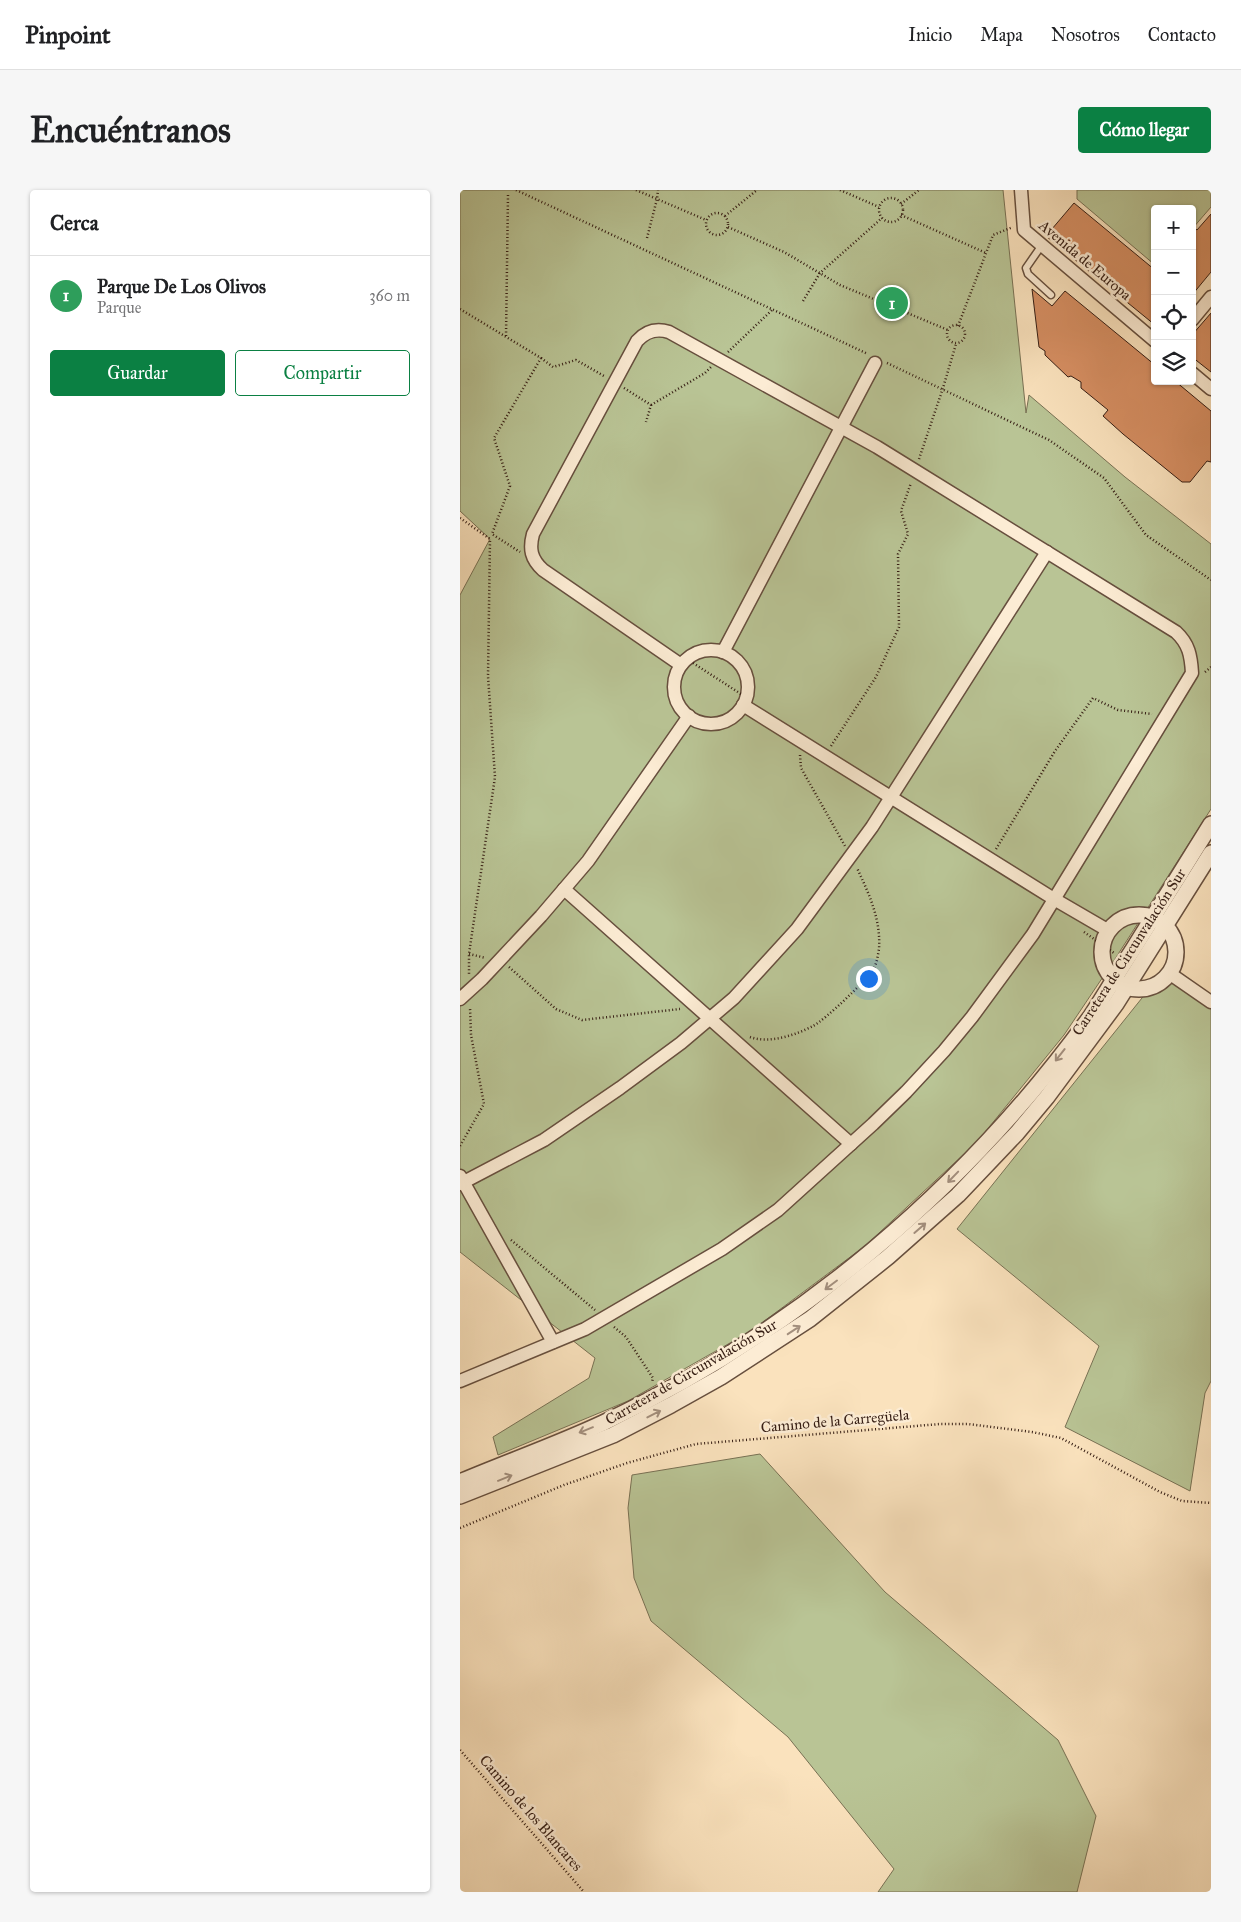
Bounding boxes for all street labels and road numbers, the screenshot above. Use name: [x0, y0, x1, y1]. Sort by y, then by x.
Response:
street label: Avenida de Europa: [1034, 216, 1135, 304]
street label: Carretera de Circunvalación Sur: [1068, 865, 1190, 1039]
street label: Carretera de Circunvalación Sur: [602, 1315, 780, 1429]
street label: Camino de la Carregüela: [760, 1405, 911, 1436]
street label: Camino de los Blancares: [476, 1751, 586, 1875]

